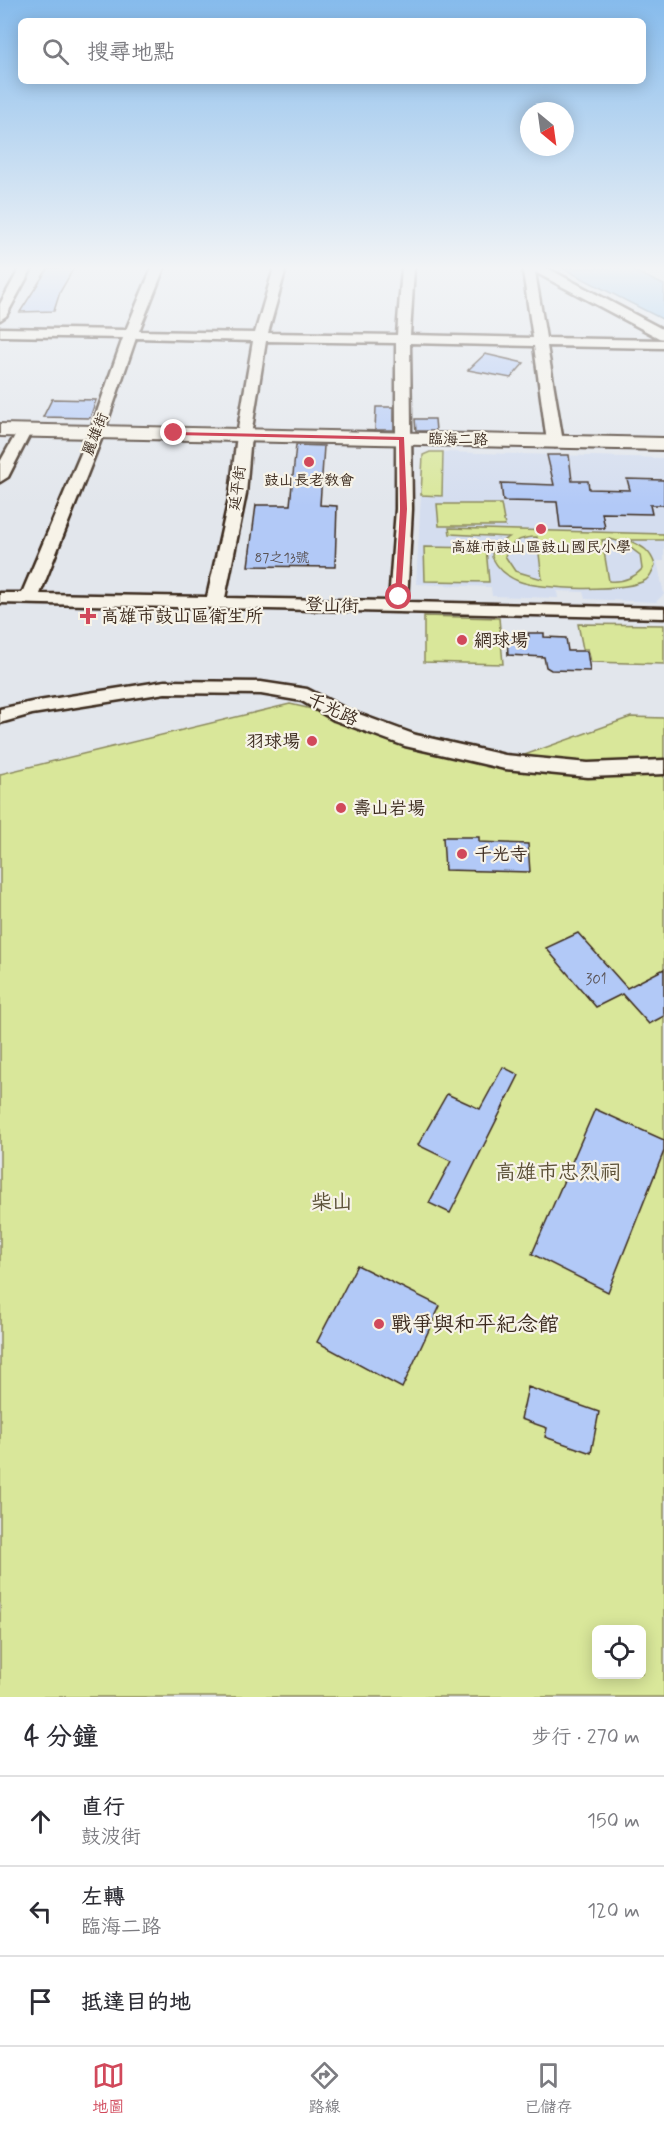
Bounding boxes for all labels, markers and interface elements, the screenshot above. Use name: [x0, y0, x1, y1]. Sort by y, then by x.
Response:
search box: [18, 18, 646, 84]
icon: search: [39, 35, 72, 68]
text: 搜尋地點: [87, 39, 175, 67]
north arrow: [520, 102, 574, 156]
street label: 麗雄街: [78, 410, 114, 459]
route end: [160, 419, 186, 445]
street label: 臨海二路: [428, 429, 488, 451]
marker: 鼓山長老教會: [302, 455, 316, 469]
street label: 延平街: [225, 464, 251, 512]
place label: 鼓山長老教會: [264, 471, 354, 491]
marker: 高雄市鼓山區鼓山國民小學: [534, 522, 548, 536]
place label: 高雄市鼓山區鼓山國民小學: [451, 538, 631, 558]
house number: 87之13號: [254, 549, 310, 567]
route start: [385, 583, 411, 609]
street label: 登山街: [305, 593, 359, 619]
place label: 高雄市鼓山區衛生所: [101, 605, 263, 629]
marker: 高雄市鼓山區衛生所: [79, 607, 97, 625]
place label: 網球場: [474, 629, 528, 653]
marker: 網球場: [455, 633, 469, 647]
street label: 千光路: [303, 688, 362, 732]
place label: 羽球場: [246, 730, 300, 754]
marker: 羽球場: [305, 734, 319, 748]
place label: 壽山岩場: [353, 797, 425, 821]
marker: 壽山岩場: [334, 801, 348, 815]
place label: 千光寺: [474, 843, 528, 867]
marker: 千光寺: [455, 847, 469, 861]
house number: 301: [585, 970, 607, 990]
park label: 高雄市忠烈祠: [495, 1159, 621, 1187]
park label: 柴山: [311, 1189, 353, 1217]
place label: 戰爭與和平紀念館: [391, 1311, 559, 1339]
marker: 戰爭與和平紀念館: [372, 1317, 386, 1331]
map controls: [592, 1625, 646, 1679]
button: locate: [592, 1625, 646, 1679]
text: 4 分鐘: [24, 1721, 98, 1755]
text: 步行 · 270 m: [531, 1724, 640, 1751]
text: 直行: [81, 1794, 125, 1822]
icon: ahead: [24, 1805, 57, 1838]
text: 150 m: [587, 1808, 640, 1835]
text: 鼓波街: [81, 1824, 141, 1851]
text: 左轉: [81, 1884, 125, 1912]
icon: left: [24, 1895, 57, 1928]
text: 120 m: [587, 1898, 640, 1925]
text: 臨海二路: [81, 1914, 161, 1941]
icon: arrive: [24, 1985, 57, 2018]
text: 抵達目的地: [81, 1989, 191, 2017]
tab: 地圖: [92, 2059, 125, 2118]
tab: 路線: [308, 2059, 341, 2118]
tab: 已儲存: [524, 2059, 572, 2118]

